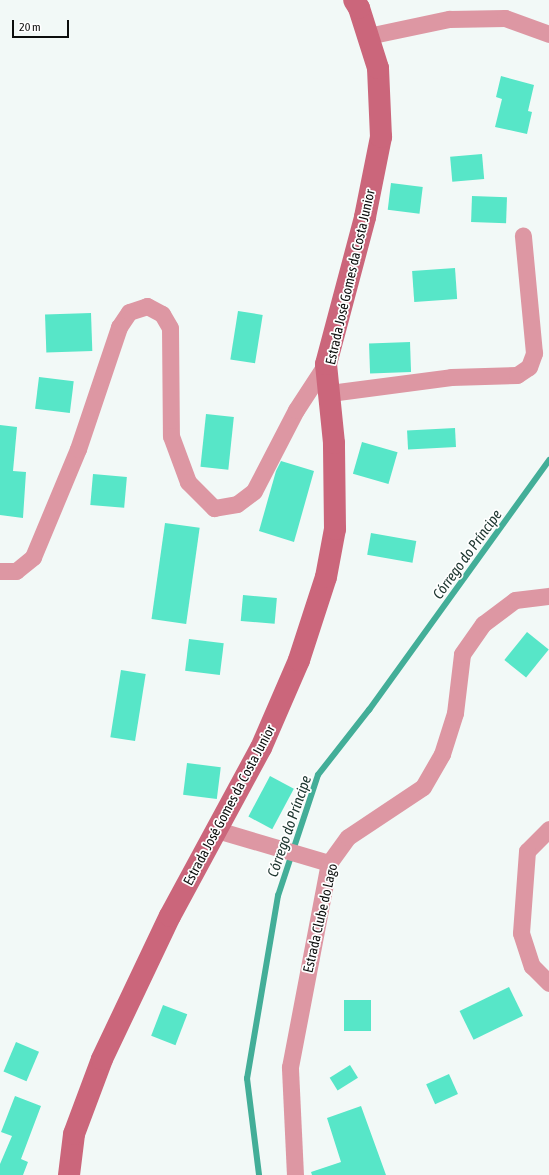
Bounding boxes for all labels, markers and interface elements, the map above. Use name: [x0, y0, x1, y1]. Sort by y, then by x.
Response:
scale bar: [14, 12, 71, 38]
text: 20 m: [19, 20, 41, 34]
street label: Estrada José Gomes da Costa Junior: [322, 188, 378, 366]
water label: Córrego do Príncipe: [429, 506, 505, 602]
street label: Estrada José Gomes da Costa Junior: [180, 722, 278, 888]
water label: Córrego do Príncipe: [263, 773, 315, 879]
street label: Estrada Clube do Lago: [299, 862, 341, 974]

